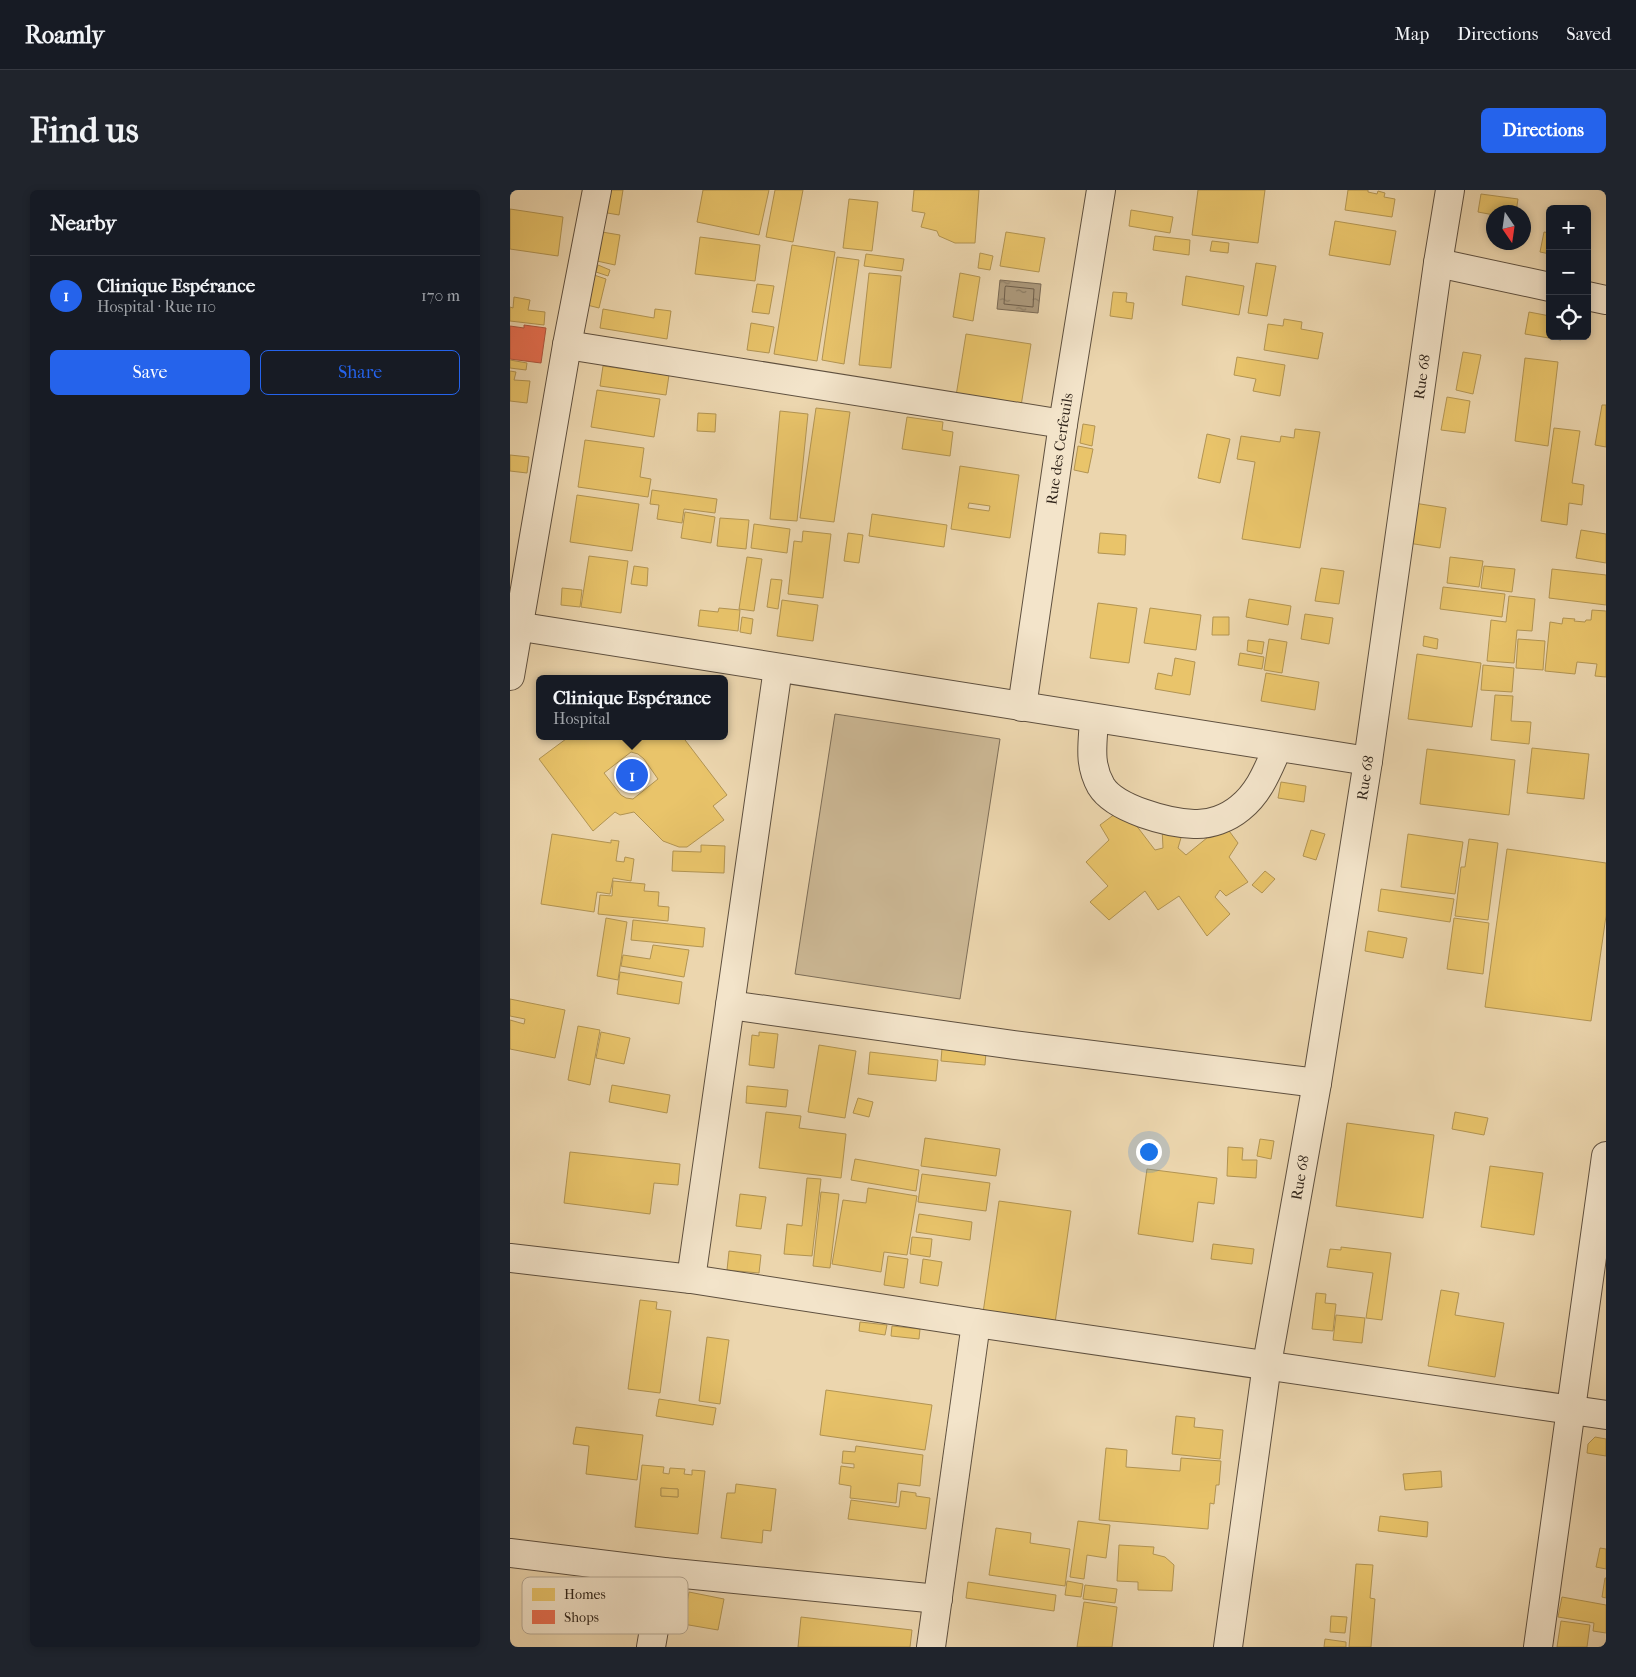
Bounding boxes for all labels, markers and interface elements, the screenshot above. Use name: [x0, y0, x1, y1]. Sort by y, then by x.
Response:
text: Roamly: [25, 21, 104, 49]
text: Map: [1395, 24, 1429, 45]
text: Directions: [1457, 24, 1538, 45]
text: Saved: [1566, 24, 1611, 45]
button: Directions: [1481, 108, 1606, 153]
text: Find us: [30, 110, 139, 151]
north arrow: [1486, 205, 1531, 250]
map controls: [1546, 205, 1591, 340]
button: +: [1546, 205, 1591, 250]
text: Nearby: [50, 211, 116, 235]
button: −: [1546, 250, 1591, 295]
text: Clinique Espérance: [97, 275, 255, 297]
text: 1: [63, 286, 69, 305]
text: 170 m: [421, 286, 460, 305]
button: locate: [1546, 295, 1591, 340]
text: Hospital · Rue 110: [97, 297, 216, 316]
button: Save: [50, 350, 250, 395]
button: Share: [260, 350, 460, 395]
street label: Rue 68: [1410, 353, 1434, 401]
street label: Rue des Cerfeuils: [1042, 391, 1077, 506]
popup: [536, 675, 728, 740]
text: Clinique Espérance: [553, 687, 711, 709]
text: Hospital: [553, 709, 610, 728]
street label: Rue 68: [1353, 754, 1378, 802]
pin: 1: [616, 756, 648, 794]
your location: [1136, 1139, 1162, 1165]
street label: Rue 68: [1287, 1154, 1313, 1202]
legend: [522, 1577, 688, 1634]
text: Homes: [564, 1586, 606, 1603]
text: Shops: [564, 1609, 599, 1626]

